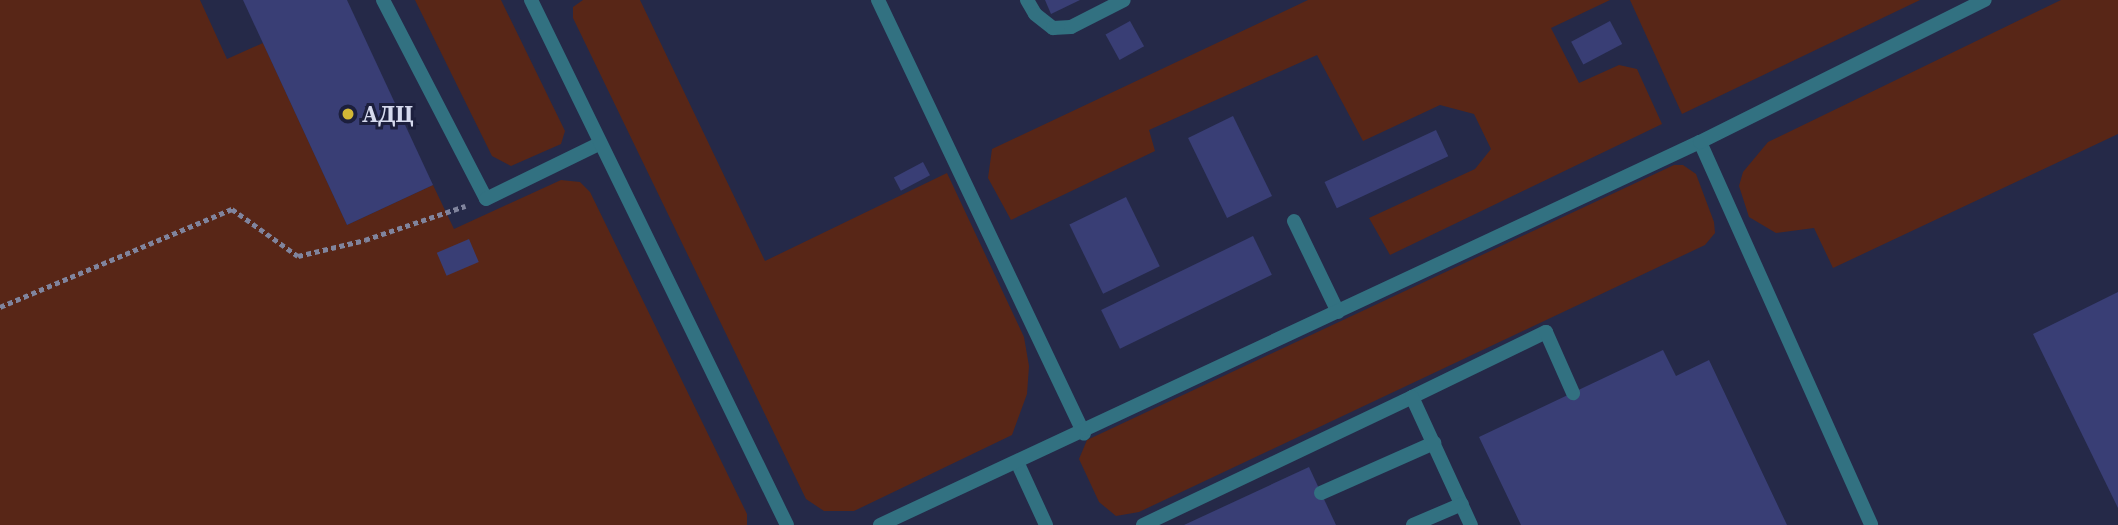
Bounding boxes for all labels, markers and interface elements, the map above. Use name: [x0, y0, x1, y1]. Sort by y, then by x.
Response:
place label: АДЦ: [362, 100, 414, 128]
marker: АДЦ: [340, 106, 356, 122]

